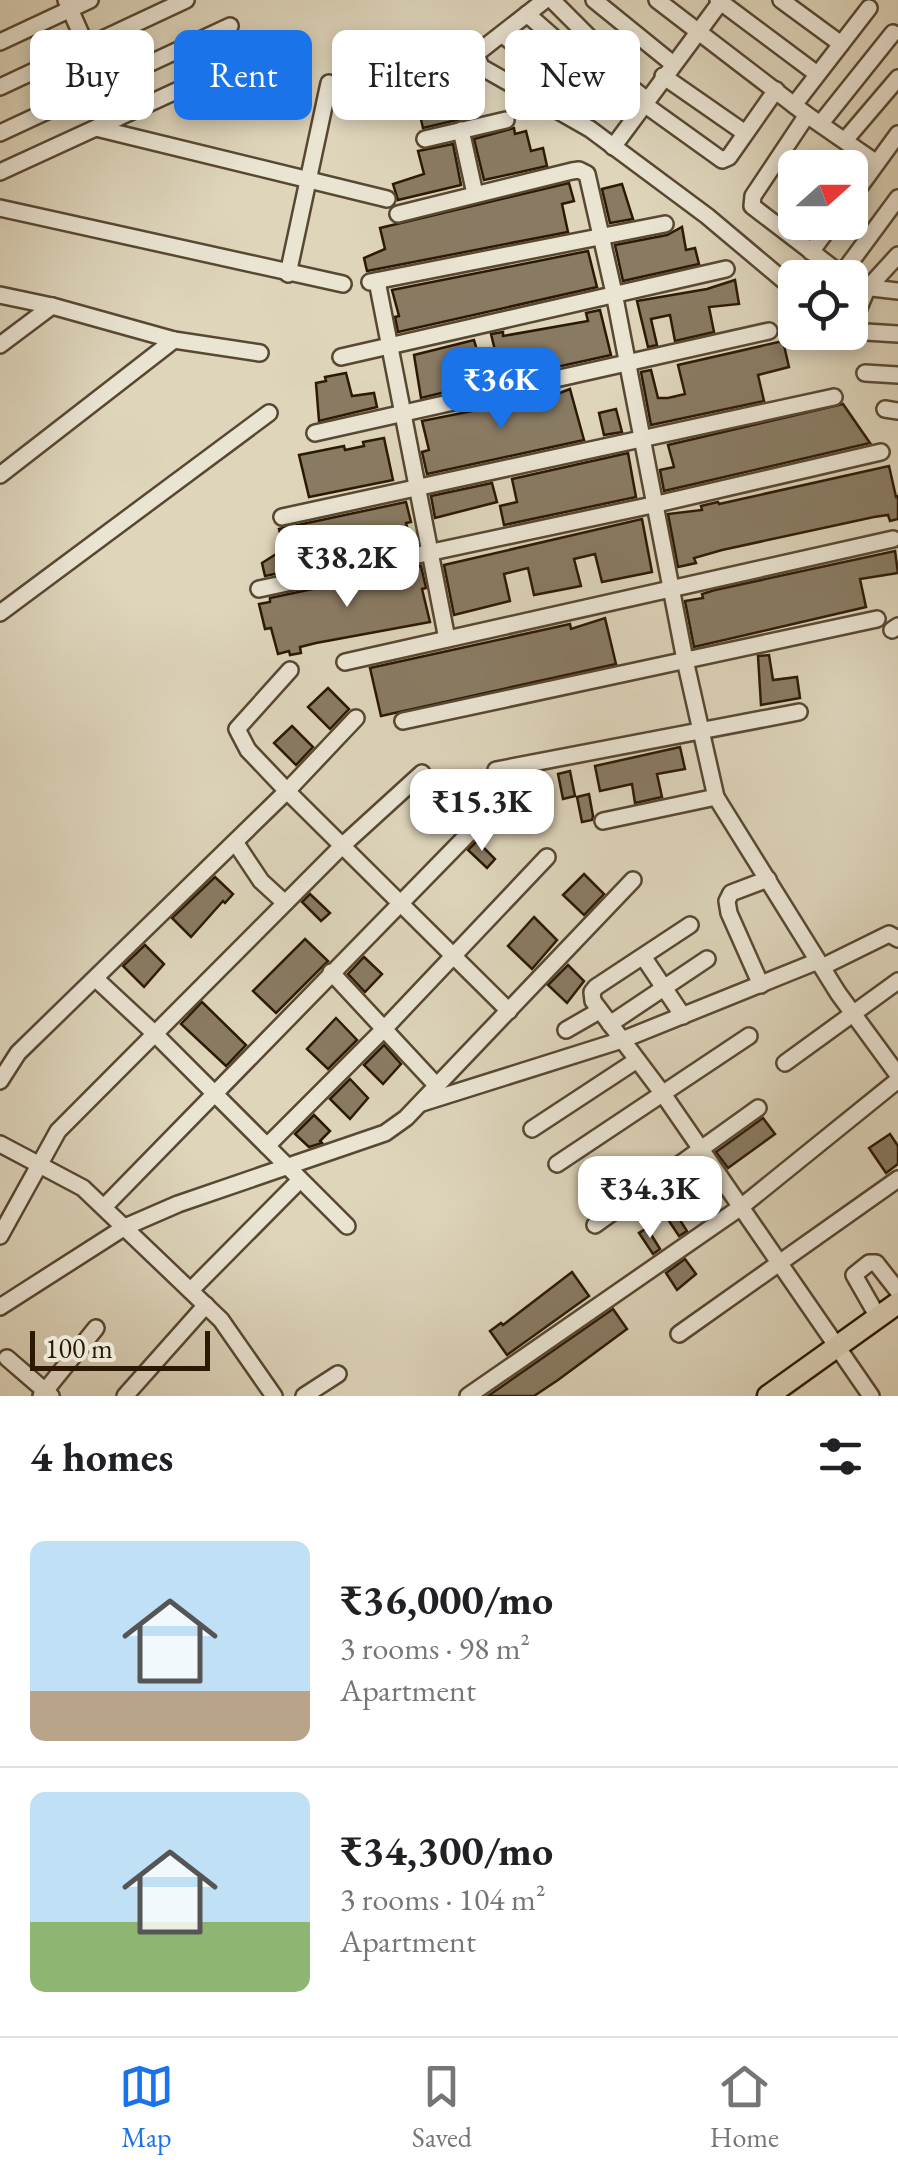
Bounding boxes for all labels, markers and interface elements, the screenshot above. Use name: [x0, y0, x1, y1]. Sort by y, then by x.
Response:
chip: Buy: [30, 30, 154, 120]
chip: Rent: [174, 30, 312, 120]
chip: Filters: [332, 30, 485, 120]
chip: New: [505, 30, 640, 120]
north arrow: [778, 150, 868, 240]
map controls: [778, 150, 868, 350]
button: locate: [778, 260, 868, 350]
pin: ₹36K: [442, 347, 560, 432]
text: ₹36K: [463, 358, 539, 400]
pin: ₹38.2K: [266, 525, 428, 610]
text: ₹38.2K: [297, 536, 397, 578]
pin: ₹15.3K: [401, 769, 563, 854]
text: ₹15.3K: [432, 780, 532, 822]
pin: ₹34.3K: [569, 1156, 731, 1241]
text: ₹34.3K: [600, 1167, 700, 1209]
scale bar: [30, 1326, 210, 1370]
text: 100 m: [45, 1330, 113, 1366]
text: 4 homes: [30, 1429, 173, 1484]
icon: filters: [813, 1429, 868, 1484]
text: ₹36,000/mo: [340, 1572, 553, 1627]
icon: home: [110, 1581, 230, 1701]
text: 3 rooms · 98 m²: [340, 1627, 530, 1669]
text: Apartment: [340, 1669, 476, 1711]
text: ₹34,300/mo: [340, 1823, 553, 1878]
icon: home: [110, 1832, 230, 1952]
text: 3 rooms · 104 m²: [340, 1878, 546, 1920]
text: Apartment: [340, 1920, 476, 1962]
tab: Map: [119, 2059, 174, 2155]
tab: Saved: [412, 2059, 472, 2155]
tab: Home: [710, 2059, 779, 2155]

